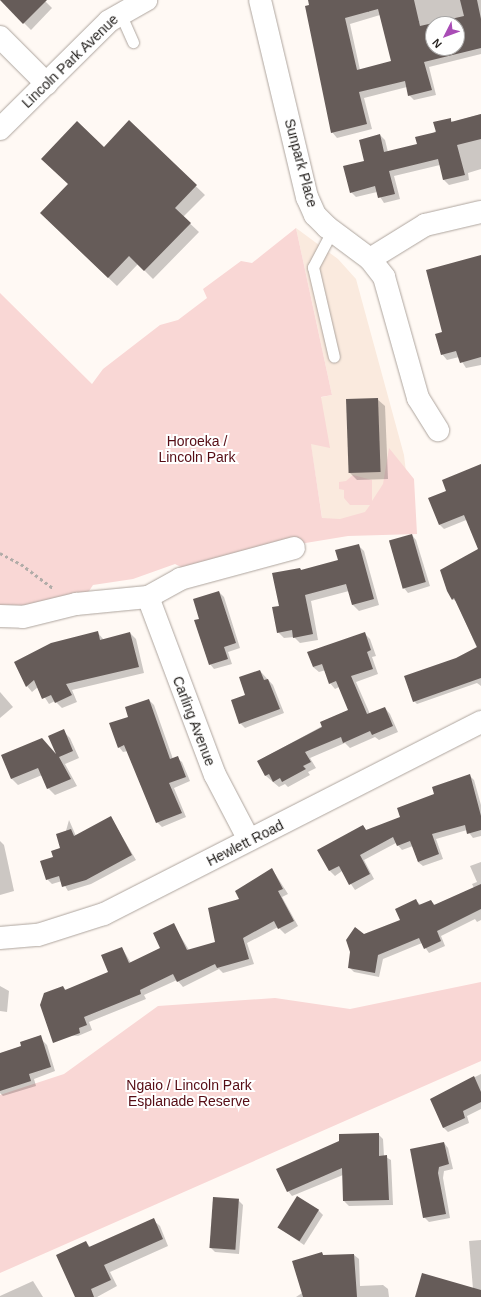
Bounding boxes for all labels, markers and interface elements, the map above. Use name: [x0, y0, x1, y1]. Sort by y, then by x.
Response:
street label: Lincoln Park Avenue: [18, 10, 122, 112]
north arrow: [425, 16, 465, 56]
text: N: [430, 36, 444, 50]
street label: Sunpark Place: [281, 117, 321, 209]
park label: Horoeka / Lincoln Park: [158, 433, 236, 466]
street label: Carling Avenue: [169, 673, 219, 769]
street label: Hewlett Road: [204, 816, 286, 870]
park label: Ngaio / Lincoln Park Esplanade Reserve: [126, 1077, 252, 1110]

